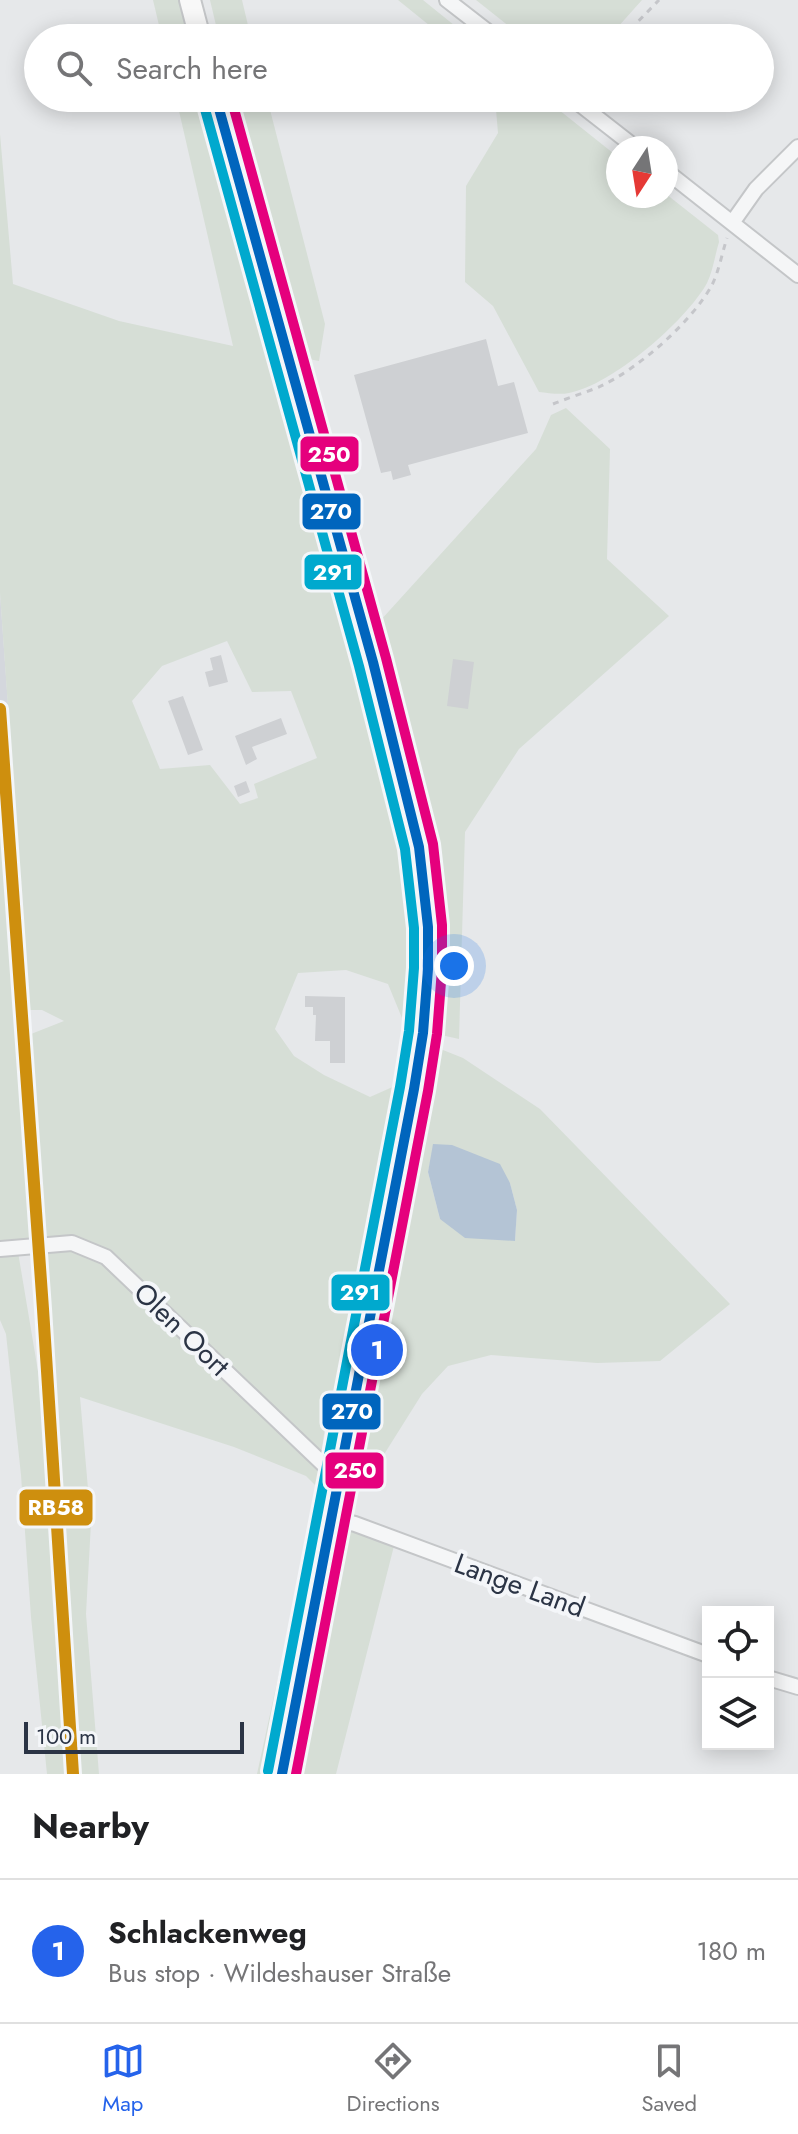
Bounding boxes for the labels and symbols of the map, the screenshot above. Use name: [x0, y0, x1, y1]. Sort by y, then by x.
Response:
north arrow: [606, 136, 678, 208]
line badge: 250: [299, 435, 360, 473]
text: 250: [307, 438, 351, 470]
line badge: 270: [301, 492, 362, 531]
text: 270: [310, 495, 352, 527]
line badge: 291: [303, 553, 363, 591]
text: 291: [313, 556, 353, 588]
your location: [434, 946, 474, 986]
street label: Olen Oort: [124, 1273, 239, 1386]
line badge: 291: [330, 1273, 391, 1312]
text: 291: [340, 1276, 380, 1308]
pin: 1: [351, 1320, 403, 1380]
line badge: 270: [321, 1392, 382, 1431]
text: 270: [331, 1395, 373, 1427]
line badge: 250: [324, 1451, 385, 1490]
text: 250: [333, 1454, 377, 1486]
line badge: RB58: [18, 1488, 94, 1527]
text: RB58: [28, 1491, 84, 1523]
street label: Lange Land: [449, 1543, 591, 1628]
scale bar: [24, 1718, 244, 1754]

